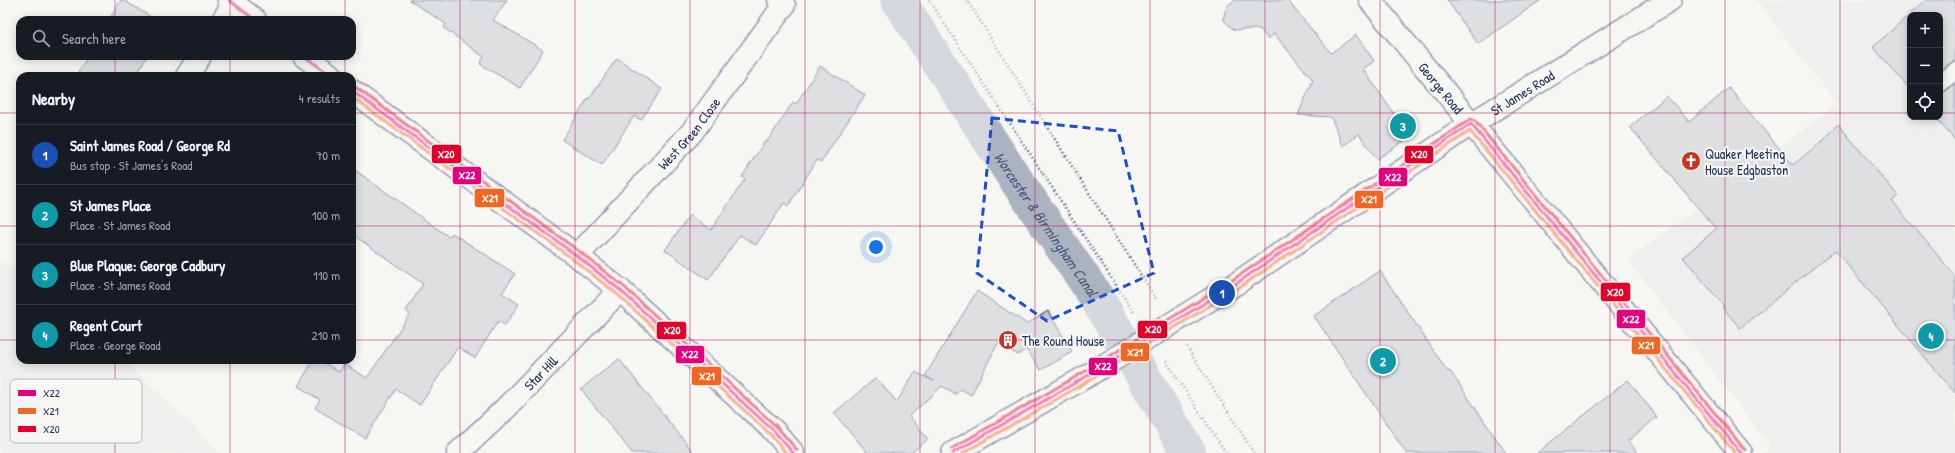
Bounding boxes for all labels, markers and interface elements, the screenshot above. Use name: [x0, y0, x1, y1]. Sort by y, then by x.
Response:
map controls: [1907, 12, 1943, 120]
button: +: [1907, 12, 1943, 48]
search box: [16, 16, 356, 60]
icon: search: [30, 27, 52, 49]
text: Search here: [62, 28, 126, 49]
button: −: [1907, 48, 1943, 84]
street label: George Road: [1415, 58, 1469, 118]
street label: St James Road: [1486, 65, 1558, 119]
button: locate: [1907, 84, 1943, 120]
text: Nearby: [32, 87, 75, 110]
text: 4 results: [299, 89, 340, 107]
street label: West Green Close: [653, 93, 724, 173]
pin: 3: [1390, 111, 1416, 141]
text: Saint James Road / George Rd: [70, 135, 230, 156]
line badge: X20: [431, 144, 462, 164]
place label: Quaker Meeting House Edgbaston: [1705, 144, 1788, 180]
line badge: X20: [1404, 145, 1434, 164]
text: 1: [43, 146, 47, 164]
text: 70 m: [316, 146, 340, 164]
text: X20: [438, 147, 454, 161]
text: X20: [1411, 147, 1427, 161]
water label: Worcester & Birmingham Canal: [990, 148, 1104, 301]
church icon: Quaker Meeting House Edgbaston: [1680, 150, 1702, 172]
text: Bus stop · St James's Road: [70, 156, 192, 174]
line badge: X22: [452, 166, 482, 185]
line badge: X22: [1378, 167, 1408, 187]
text: X22: [459, 168, 476, 182]
text: X22: [1385, 170, 1402, 184]
line badge: X21: [474, 188, 505, 208]
line badge: X21: [1354, 190, 1384, 209]
text: X21: [482, 191, 498, 205]
text: X21: [1361, 192, 1377, 206]
text: St James Place: [70, 195, 151, 216]
text: 2: [42, 206, 48, 224]
text: 100 m: [312, 206, 340, 224]
text: Place · St James Road: [70, 216, 170, 234]
your location: [866, 237, 886, 257]
text: Blue Plaque: George Cadbury: [70, 255, 225, 276]
text: 3: [42, 266, 48, 284]
text: 110 m: [313, 266, 340, 284]
text: Place · St James Road: [70, 276, 170, 294]
pin: 1: [1209, 278, 1235, 308]
line badge: X20: [1600, 282, 1631, 302]
text: X20: [1607, 285, 1623, 299]
line badge: X22: [1616, 309, 1646, 329]
text: X22: [1623, 312, 1640, 326]
text: Regent Court: [70, 315, 142, 336]
line badge: X20: [1137, 320, 1168, 339]
line badge: X20: [656, 321, 687, 340]
pin: 4: [1918, 321, 1944, 351]
text: X20: [1145, 322, 1161, 336]
text: X20: [664, 323, 680, 337]
text: 4: [43, 326, 47, 344]
text: 210 m: [312, 326, 340, 344]
building icon: The Round House: [997, 329, 1019, 351]
place label: The Round House: [1022, 331, 1105, 350]
text: Place · George Road: [70, 336, 161, 354]
line badge: X21: [1631, 336, 1661, 355]
text: X21: [1638, 338, 1654, 352]
line badge: X21: [1120, 342, 1150, 362]
line badge: X22: [675, 345, 705, 364]
text: X21: [1127, 345, 1143, 359]
pin: 2: [1370, 346, 1396, 376]
text: X22: [682, 347, 699, 361]
street label: Star Hill: [519, 351, 562, 394]
line badge: X22: [1088, 357, 1118, 376]
text: X22: [1095, 359, 1112, 373]
line badge: X21: [691, 366, 722, 386]
text: X21: [699, 369, 715, 383]
legend: [10, 379, 142, 443]
text: X22: [43, 386, 60, 400]
text: X21: [43, 404, 59, 418]
text: X20: [43, 422, 60, 436]

